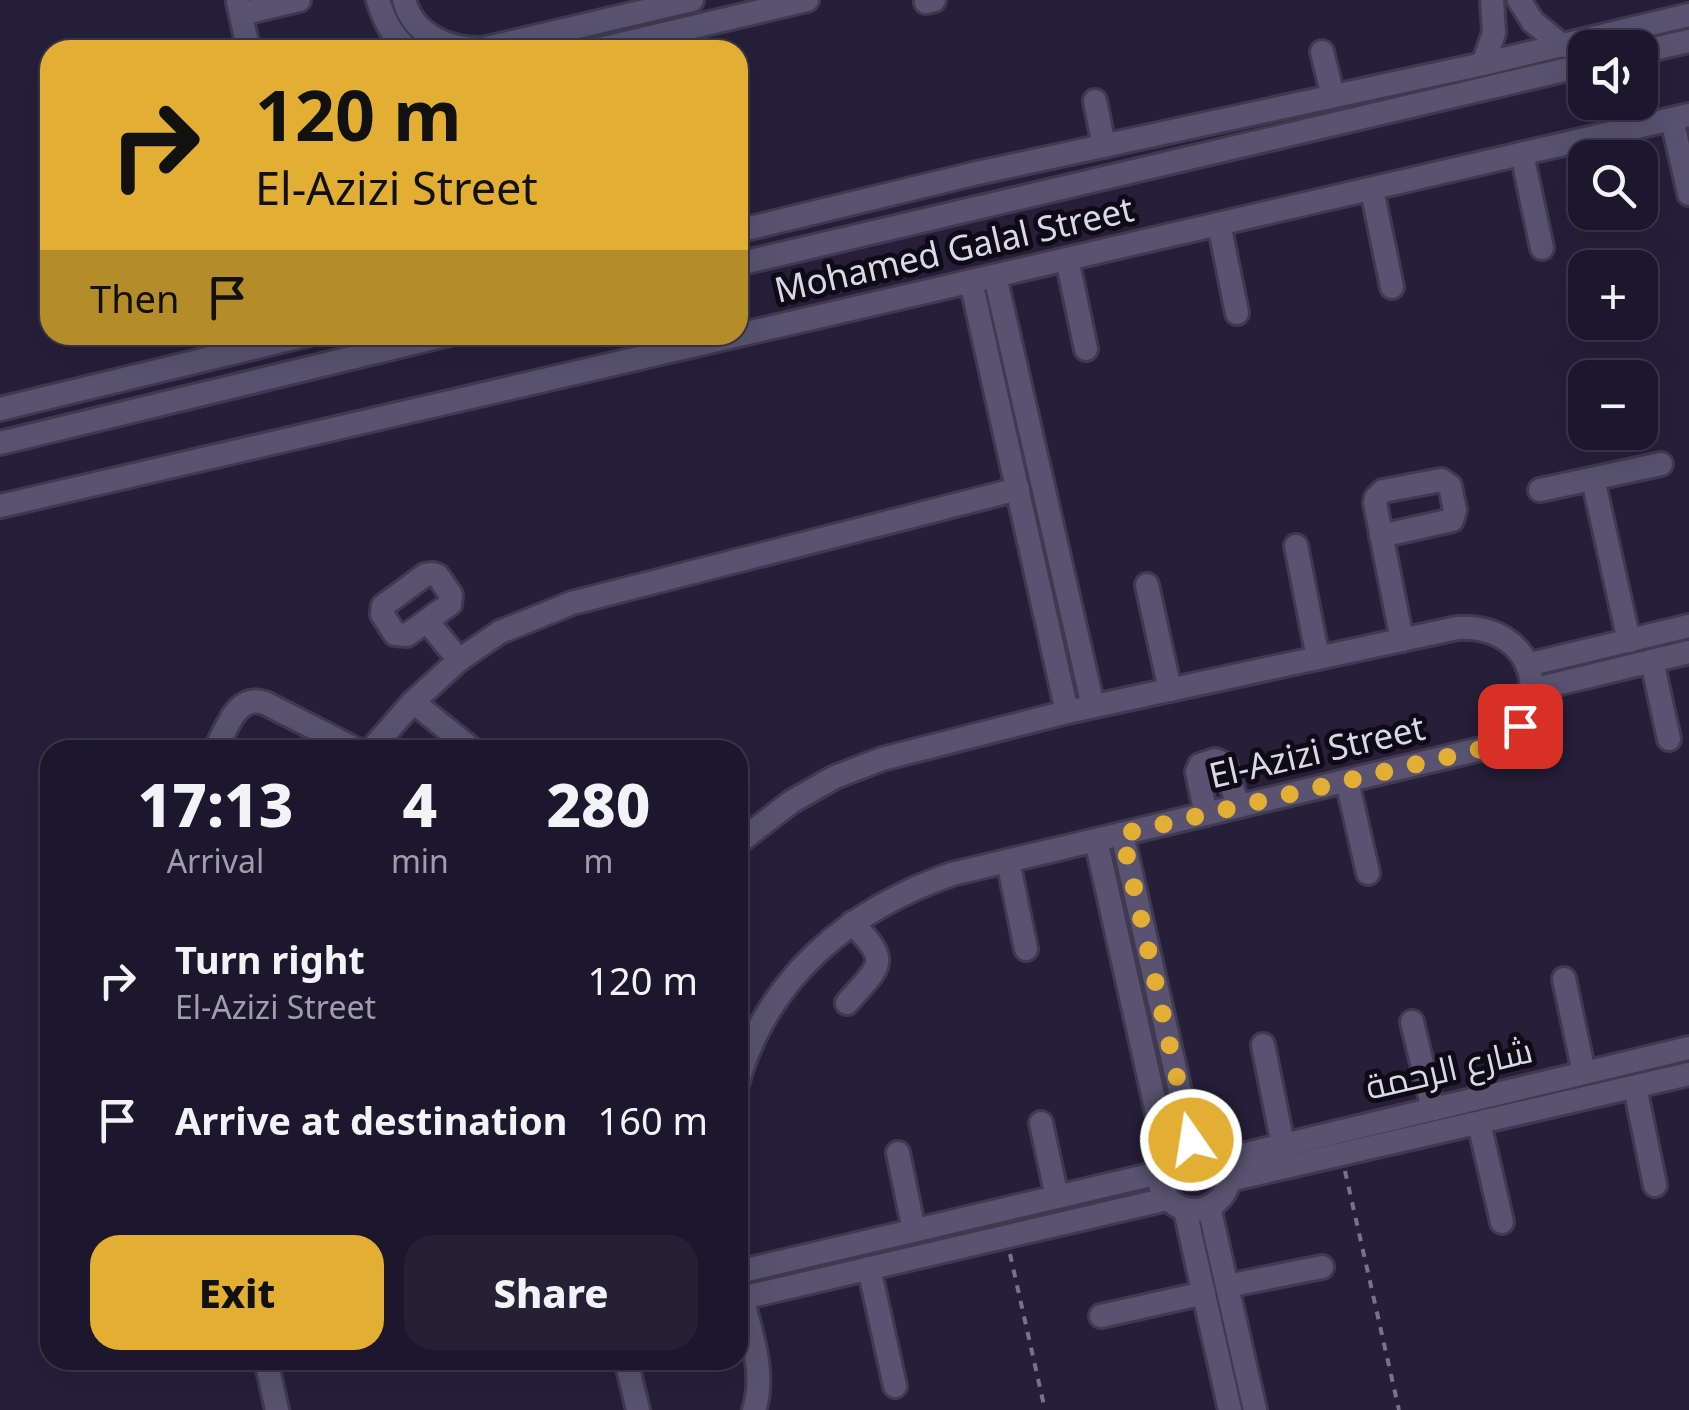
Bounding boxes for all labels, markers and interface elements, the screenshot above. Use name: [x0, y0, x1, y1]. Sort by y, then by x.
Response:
map controls: [1568, 30, 1658, 450]
button: sound: [1568, 30, 1658, 120]
text: 120 m: [255, 66, 462, 162]
icon: right: [90, 80, 220, 210]
button: search: [1568, 140, 1658, 230]
text: El-Azizi Street: [255, 157, 538, 218]
street label: Mohamed Galal Street: [770, 184, 1138, 313]
button: +: [1568, 250, 1658, 340]
icon: arrive: [200, 270, 255, 325]
text: Then: [90, 272, 180, 324]
button: −: [1568, 360, 1658, 450]
pin: [1478, 684, 1563, 769]
icon: arrive: [1493, 699, 1548, 754]
street label: El-Azizi Street: [1204, 703, 1429, 798]
text: 17:13: [138, 763, 293, 845]
text: 4: [403, 763, 437, 845]
text: 280: [546, 763, 650, 845]
text: Arrival: [167, 839, 264, 882]
text: min: [391, 839, 449, 882]
text: m: [583, 839, 613, 882]
text: Turn right: [175, 933, 365, 985]
icon: right: [90, 953, 145, 1008]
text: 120 m: [587, 954, 698, 1006]
text: El-Azizi Street: [175, 985, 376, 1028]
street label: شارع الرحمة: [1361, 1026, 1537, 1110]
position arrow: [1139, 1088, 1243, 1192]
icon: arrive: [90, 1093, 145, 1148]
text: Arrive at destination: [175, 1094, 567, 1146]
text: 160 m: [597, 1094, 708, 1146]
button: Exit: [90, 1235, 384, 1350]
button: Share: [404, 1235, 698, 1350]

